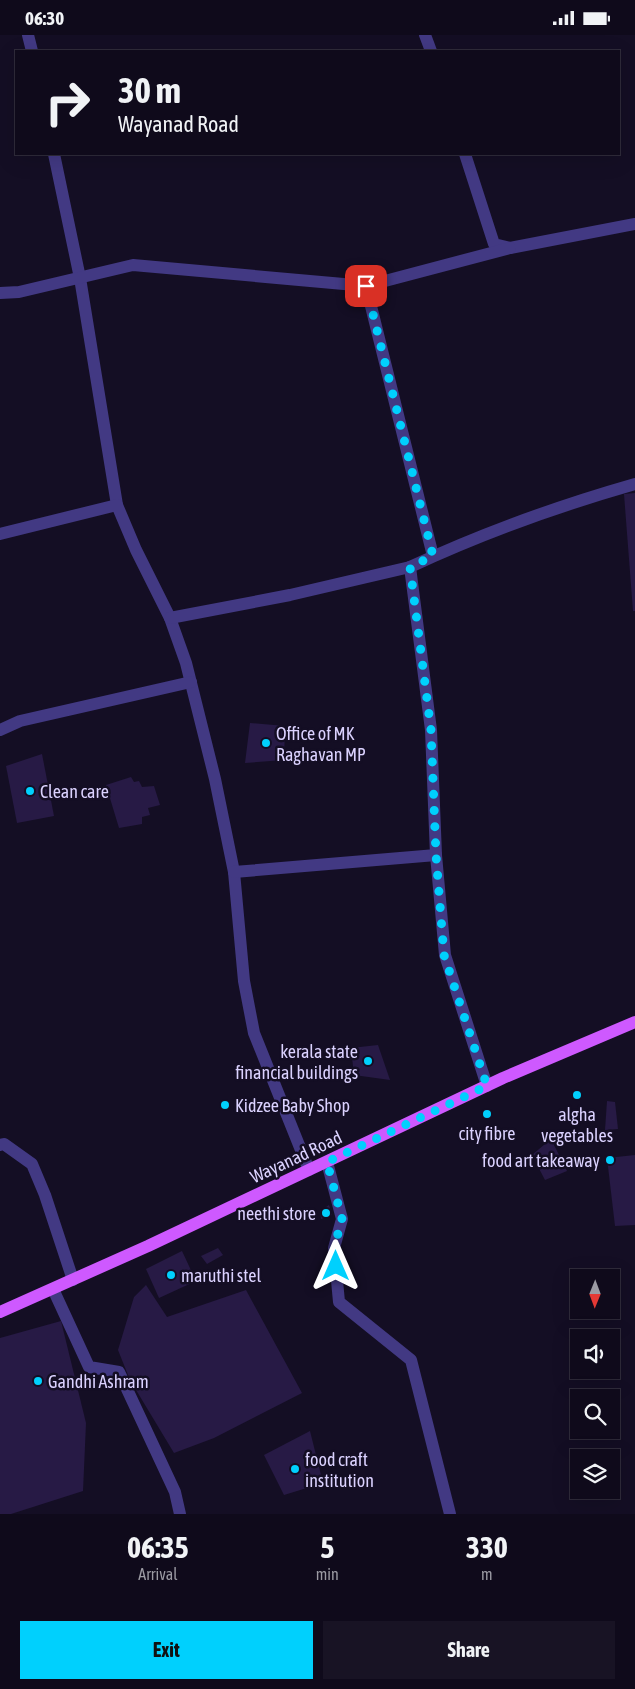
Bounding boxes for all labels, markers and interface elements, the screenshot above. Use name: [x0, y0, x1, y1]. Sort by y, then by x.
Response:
text: 06:30: [25, 7, 64, 29]
icon: right: [35, 70, 100, 135]
text: 30 m: [118, 70, 181, 110]
text: Wayanad Road: [118, 111, 239, 137]
pin: [345, 265, 387, 307]
icon: arrive: [352, 272, 380, 300]
place label: Office of MK Raghavan MP: [276, 723, 366, 765]
marker: Office of MK Raghavan MP: [260, 737, 272, 749]
place label: Clean care: [40, 781, 109, 802]
marker: Clean care: [24, 785, 36, 797]
place label: kerala state financial buildings: [235, 1041, 358, 1083]
marker: kerala state financial buildings: [362, 1055, 374, 1067]
marker: algha vegetables: [571, 1089, 583, 1101]
place label: Kidzee Baby Shop: [235, 1095, 350, 1116]
marker: Kidzee Baby Shop: [219, 1099, 231, 1111]
place label: algha vegetables: [541, 1104, 613, 1146]
marker: city fibre: [481, 1108, 493, 1120]
place label: city fibre: [459, 1123, 516, 1144]
street label: Wayanad Road: [247, 1127, 345, 1187]
place label: food art takeaway: [482, 1150, 600, 1171]
marker: food art takeaway: [604, 1154, 616, 1166]
place label: neethi store: [237, 1203, 316, 1224]
marker: neethi store: [320, 1207, 332, 1219]
position arrow: [309, 1239, 361, 1291]
place label: maruthi stel: [181, 1265, 261, 1286]
marker: maruthi stel: [165, 1269, 177, 1281]
north arrow: [570, 1269, 620, 1319]
map controls: [570, 1269, 620, 1499]
button: sound: [570, 1329, 620, 1379]
place label: Gandhi Ashram: [48, 1371, 149, 1392]
marker: Gandhi Ashram: [32, 1375, 44, 1387]
button: search: [570, 1389, 620, 1439]
place label: food craft institution: [305, 1449, 374, 1491]
button: layers: [570, 1449, 620, 1499]
marker: food craft institution: [289, 1463, 301, 1475]
text: 06:35: [127, 1530, 189, 1564]
text: 5: [320, 1530, 334, 1564]
text: 330: [466, 1530, 508, 1564]
text: Arrival: [138, 1565, 177, 1583]
text: min: [316, 1565, 339, 1583]
text: m: [481, 1565, 493, 1583]
button: Exit: [20, 1621, 313, 1679]
button: Share: [323, 1621, 615, 1679]

